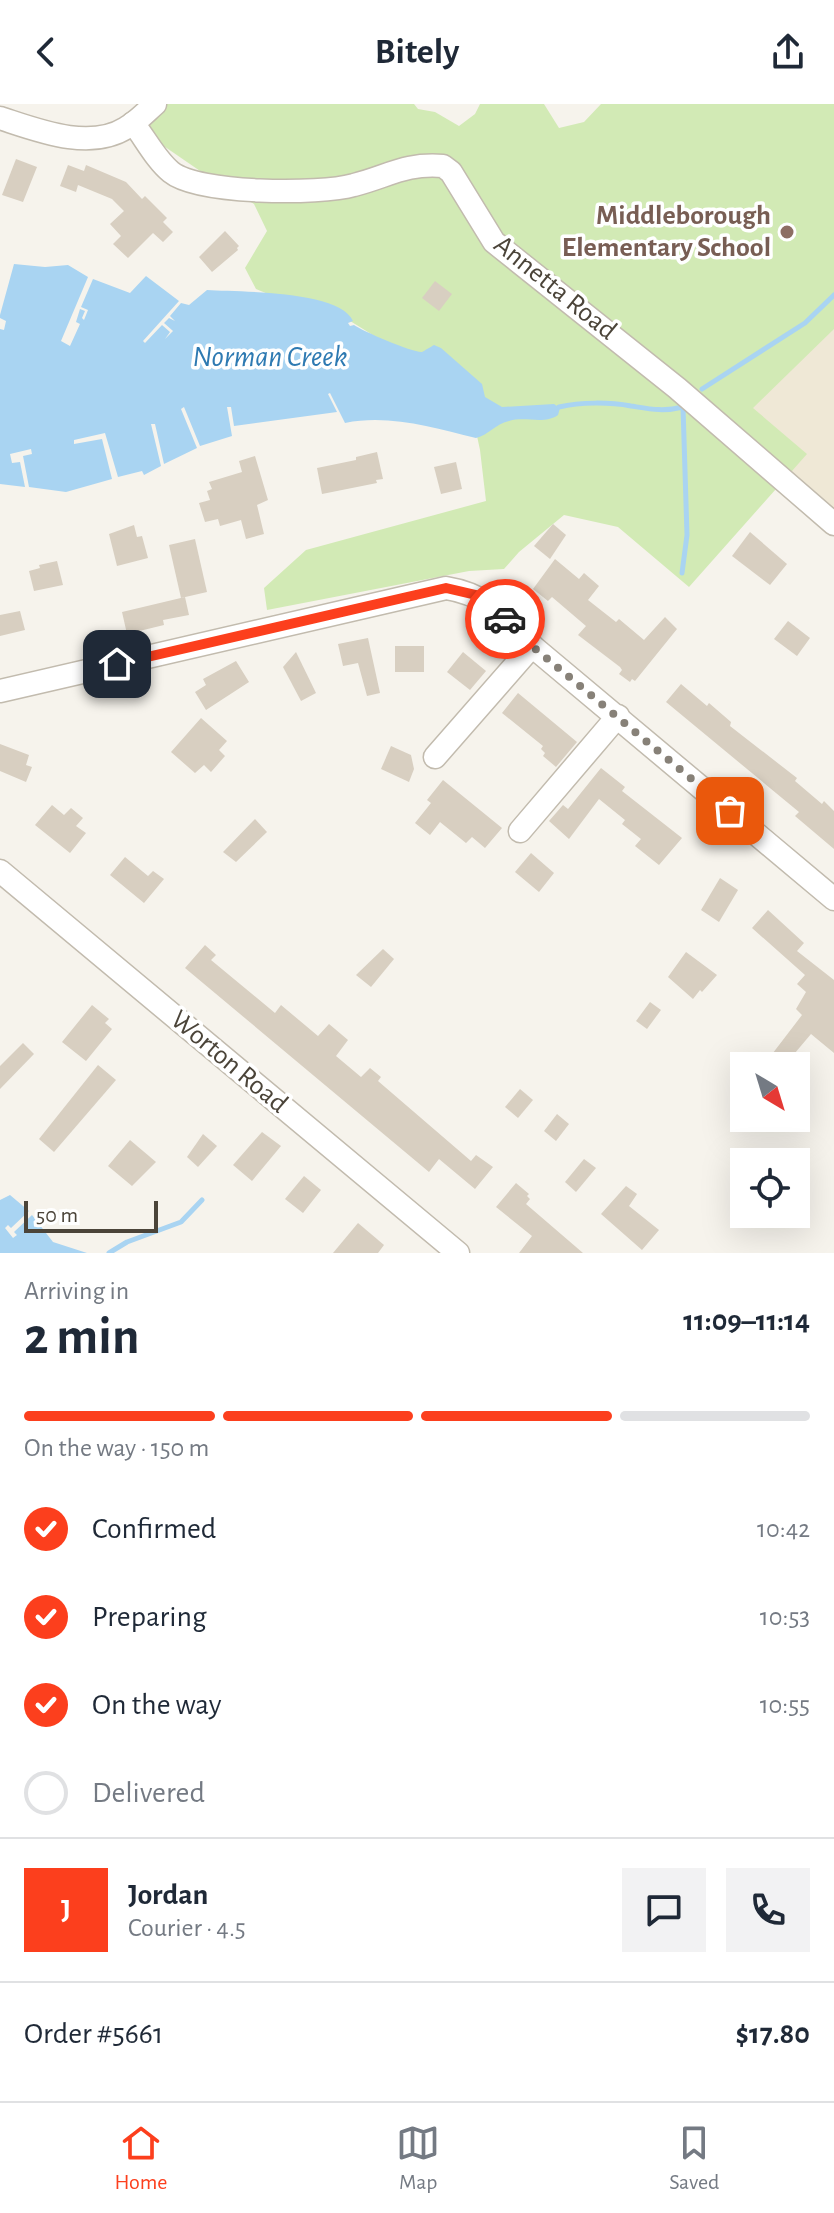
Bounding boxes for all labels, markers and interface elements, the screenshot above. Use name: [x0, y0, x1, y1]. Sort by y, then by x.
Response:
icon: back: [24, 30, 68, 74]
icon: share: [766, 30, 810, 74]
text: Bitely: [375, 34, 459, 70]
place label: Middleborough Elementary School: [562, 202, 771, 262]
marker: Middleborough Elementary School: [778, 223, 796, 241]
street label: Annetta Road: [488, 230, 622, 346]
water label: Norman Creek: [193, 342, 348, 372]
courier: [465, 579, 545, 659]
icon: car: [483, 597, 527, 641]
pin: [83, 630, 151, 698]
icon: home: [95, 642, 139, 686]
pin: [696, 777, 764, 845]
icon: bag: [708, 789, 752, 833]
street label: Worton Road: [165, 1005, 293, 1119]
north arrow: [730, 1052, 810, 1132]
map controls: [730, 1052, 810, 1228]
button: locate: [730, 1148, 810, 1228]
scale bar: [24, 1197, 158, 1233]
text: 50 m: [36, 1204, 78, 1226]
text: Arriving in: [24, 1278, 129, 1304]
text: 11:09–11:14: [683, 1306, 810, 1336]
text: 2 min: [24, 1311, 139, 1363]
text: On the way · 150 m: [24, 1435, 209, 1461]
icon: check: [24, 1507, 68, 1551]
text: Confirmed: [92, 1514, 216, 1544]
text: 10:42: [757, 1516, 810, 1542]
icon: check: [24, 1595, 68, 1639]
text: Preparing: [92, 1602, 207, 1632]
text: 10:53: [760, 1604, 810, 1630]
icon: check: [24, 1683, 68, 1727]
text: On the way: [92, 1690, 221, 1720]
text: 10:55: [760, 1692, 810, 1718]
text: Delivered: [92, 1778, 205, 1808]
button: chat: [622, 1868, 706, 1952]
button: phone: [726, 1868, 810, 1952]
text: Jordan: [128, 1880, 208, 1910]
text: J: [61, 1895, 71, 1925]
text: Courier · 4.5: [128, 1915, 246, 1941]
text: Order #5661: [24, 2019, 163, 2049]
text: $17.80: [735, 2019, 810, 2049]
tab: Home: [114, 2121, 167, 2195]
tab: Map: [396, 2121, 440, 2195]
tab: Saved: [669, 2121, 720, 2195]

